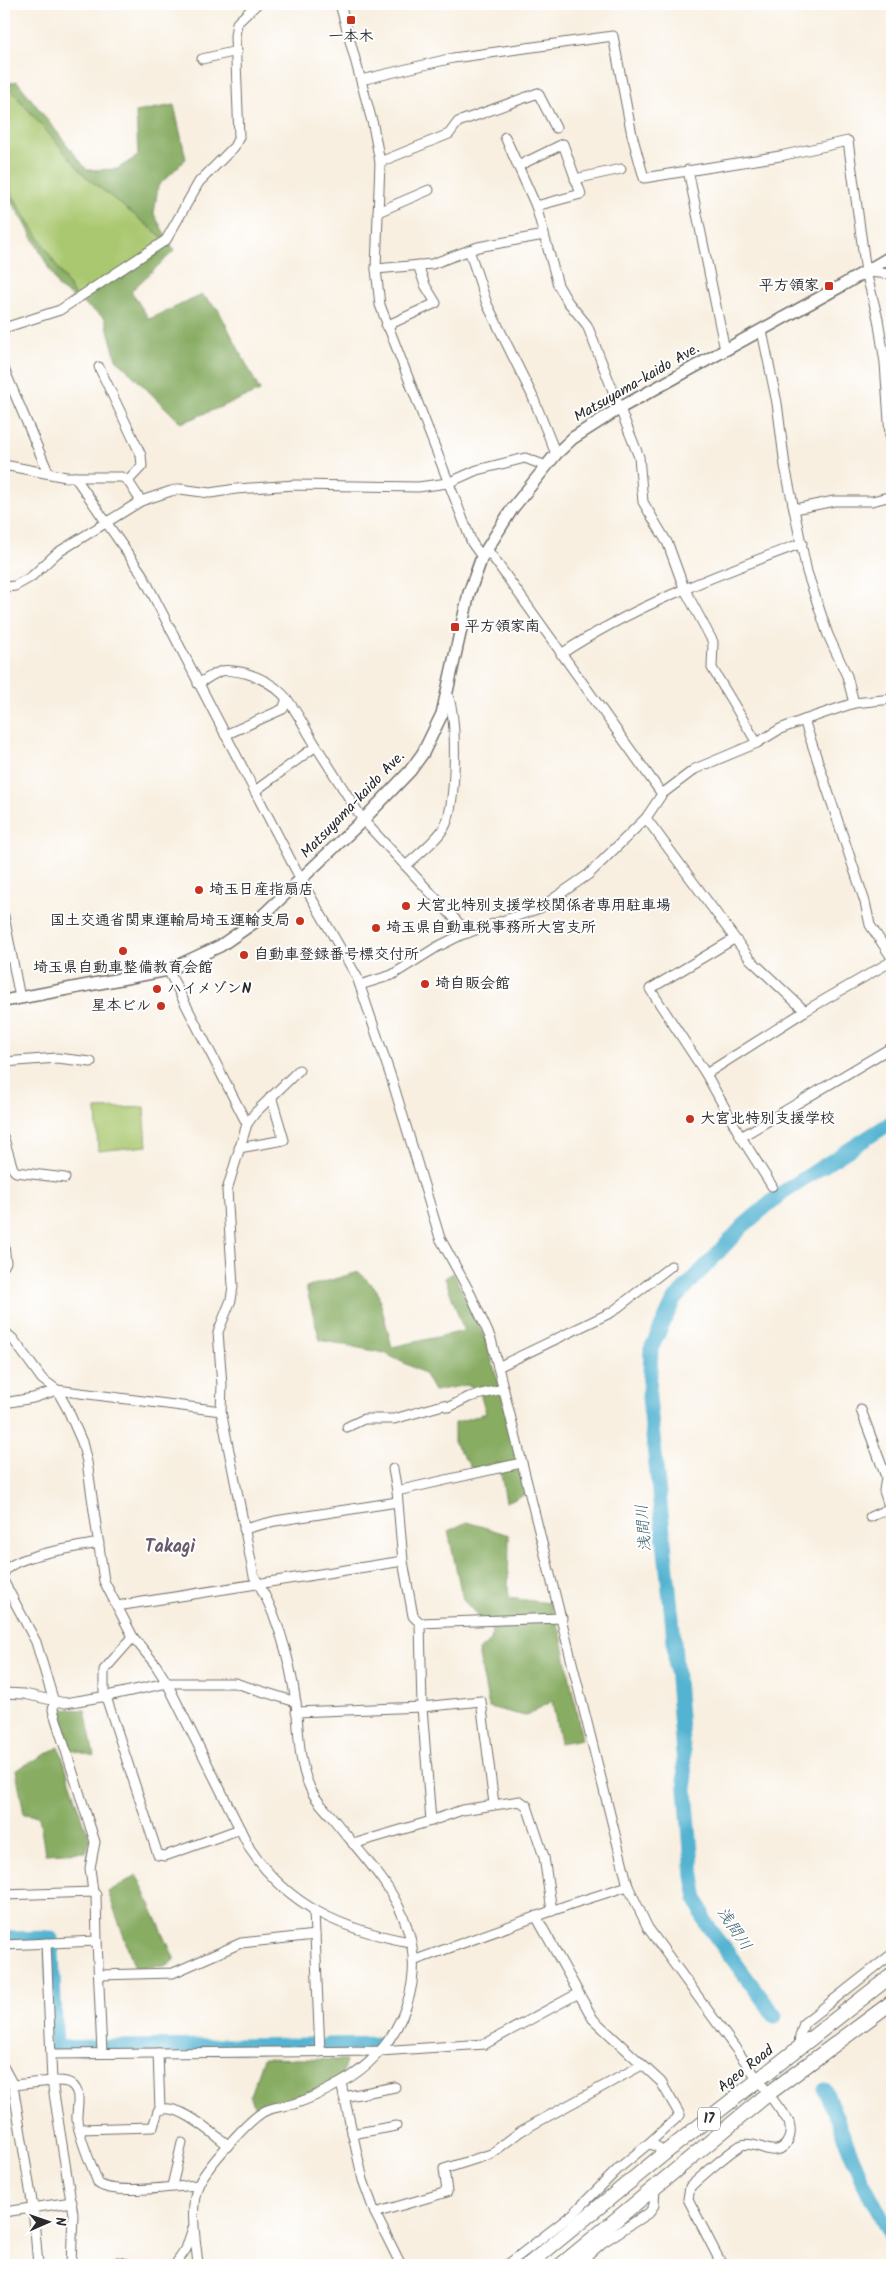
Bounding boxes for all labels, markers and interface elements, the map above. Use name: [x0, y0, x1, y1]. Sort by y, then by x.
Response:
marker: 一本木: [345, 14, 357, 26]
place label: 一本木: [328, 25, 374, 49]
place label: 平方領家: [759, 274, 819, 298]
marker: 平方領家: [823, 280, 835, 292]
street label: Matsuyama-kaido Ave.: [570, 337, 704, 429]
place label: 平方領家南: [465, 615, 540, 639]
marker: 平方領家南: [449, 621, 461, 633]
street label: Matsuyama-kaido Ave.: [295, 746, 411, 864]
place label: 埼玉日産指扇店: [209, 878, 314, 902]
marker: 埼玉日産指扇店: [193, 884, 205, 896]
place label: 大宮北特別支援学校関係者専用駐車場: [416, 894, 671, 918]
marker: 大宮北特別支援学校関係者専用駐車場: [400, 900, 412, 912]
place label: 国土交通省関東運輸局埼玉運輸支局: [50, 909, 290, 933]
marker: 国土交通省関東運輸局埼玉運輸支局: [294, 915, 306, 927]
place label: 埼玉県自動車税事務所大宮支所: [386, 916, 596, 940]
marker: 埼玉県自動車税事務所大宮支所: [370, 922, 382, 934]
place label: 自動車登録番号標交付所: [254, 943, 419, 967]
marker: 埼玉県自動車整備教育会館: [117, 945, 129, 957]
marker: 自動車登録番号標交付所: [238, 949, 250, 961]
place label: 埼玉県自動車整備教育会館: [33, 956, 213, 980]
place label: 埼自販会館: [435, 972, 510, 996]
place label: ハイメゾンN: [167, 977, 252, 1001]
marker: 埼自販会館: [419, 978, 431, 990]
marker: ハイメゾンN: [151, 983, 163, 995]
place label: 星本ビル: [91, 994, 151, 1018]
marker: 星本ビル: [155, 1000, 167, 1012]
place label: 大宮北特別支援学校: [700, 1107, 835, 1131]
marker: 大宮北特別支援学校: [684, 1113, 696, 1125]
water label: 浅間川: [629, 1503, 659, 1553]
district label: Takagi: [145, 1533, 195, 1562]
water label: 浅間川: [710, 1902, 758, 1956]
street label: Ageo Road: [713, 2039, 780, 2099]
road number: 17: [698, 2108, 720, 2130]
north arrow: [22, 2196, 72, 2246]
text: N: [49, 2217, 71, 2227]

